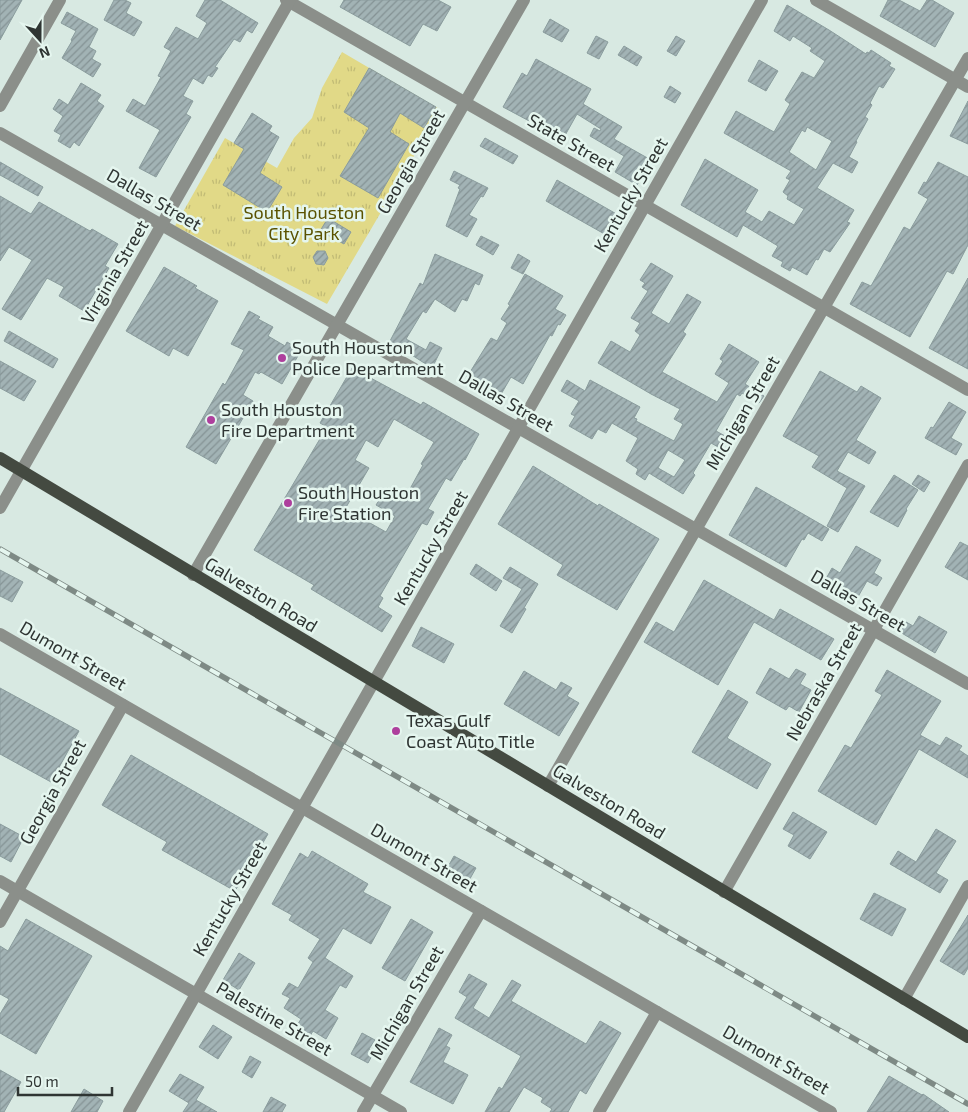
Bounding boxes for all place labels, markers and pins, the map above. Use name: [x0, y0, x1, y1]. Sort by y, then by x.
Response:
place label: South Houston Police Department: [292, 336, 444, 379]
marker: South Houston Police Department: [276, 352, 288, 364]
place label: South Houston Fire Department: [221, 398, 355, 441]
marker: South Houston Fire Department: [205, 414, 217, 426]
place label: South Houston Fire Station: [298, 481, 419, 524]
marker: South Houston Fire Station: [282, 497, 294, 509]
place label: Texas Gulf Coast Auto Title: [406, 709, 535, 752]
marker: Texas Gulf Coast Auto Title: [390, 725, 402, 737]

